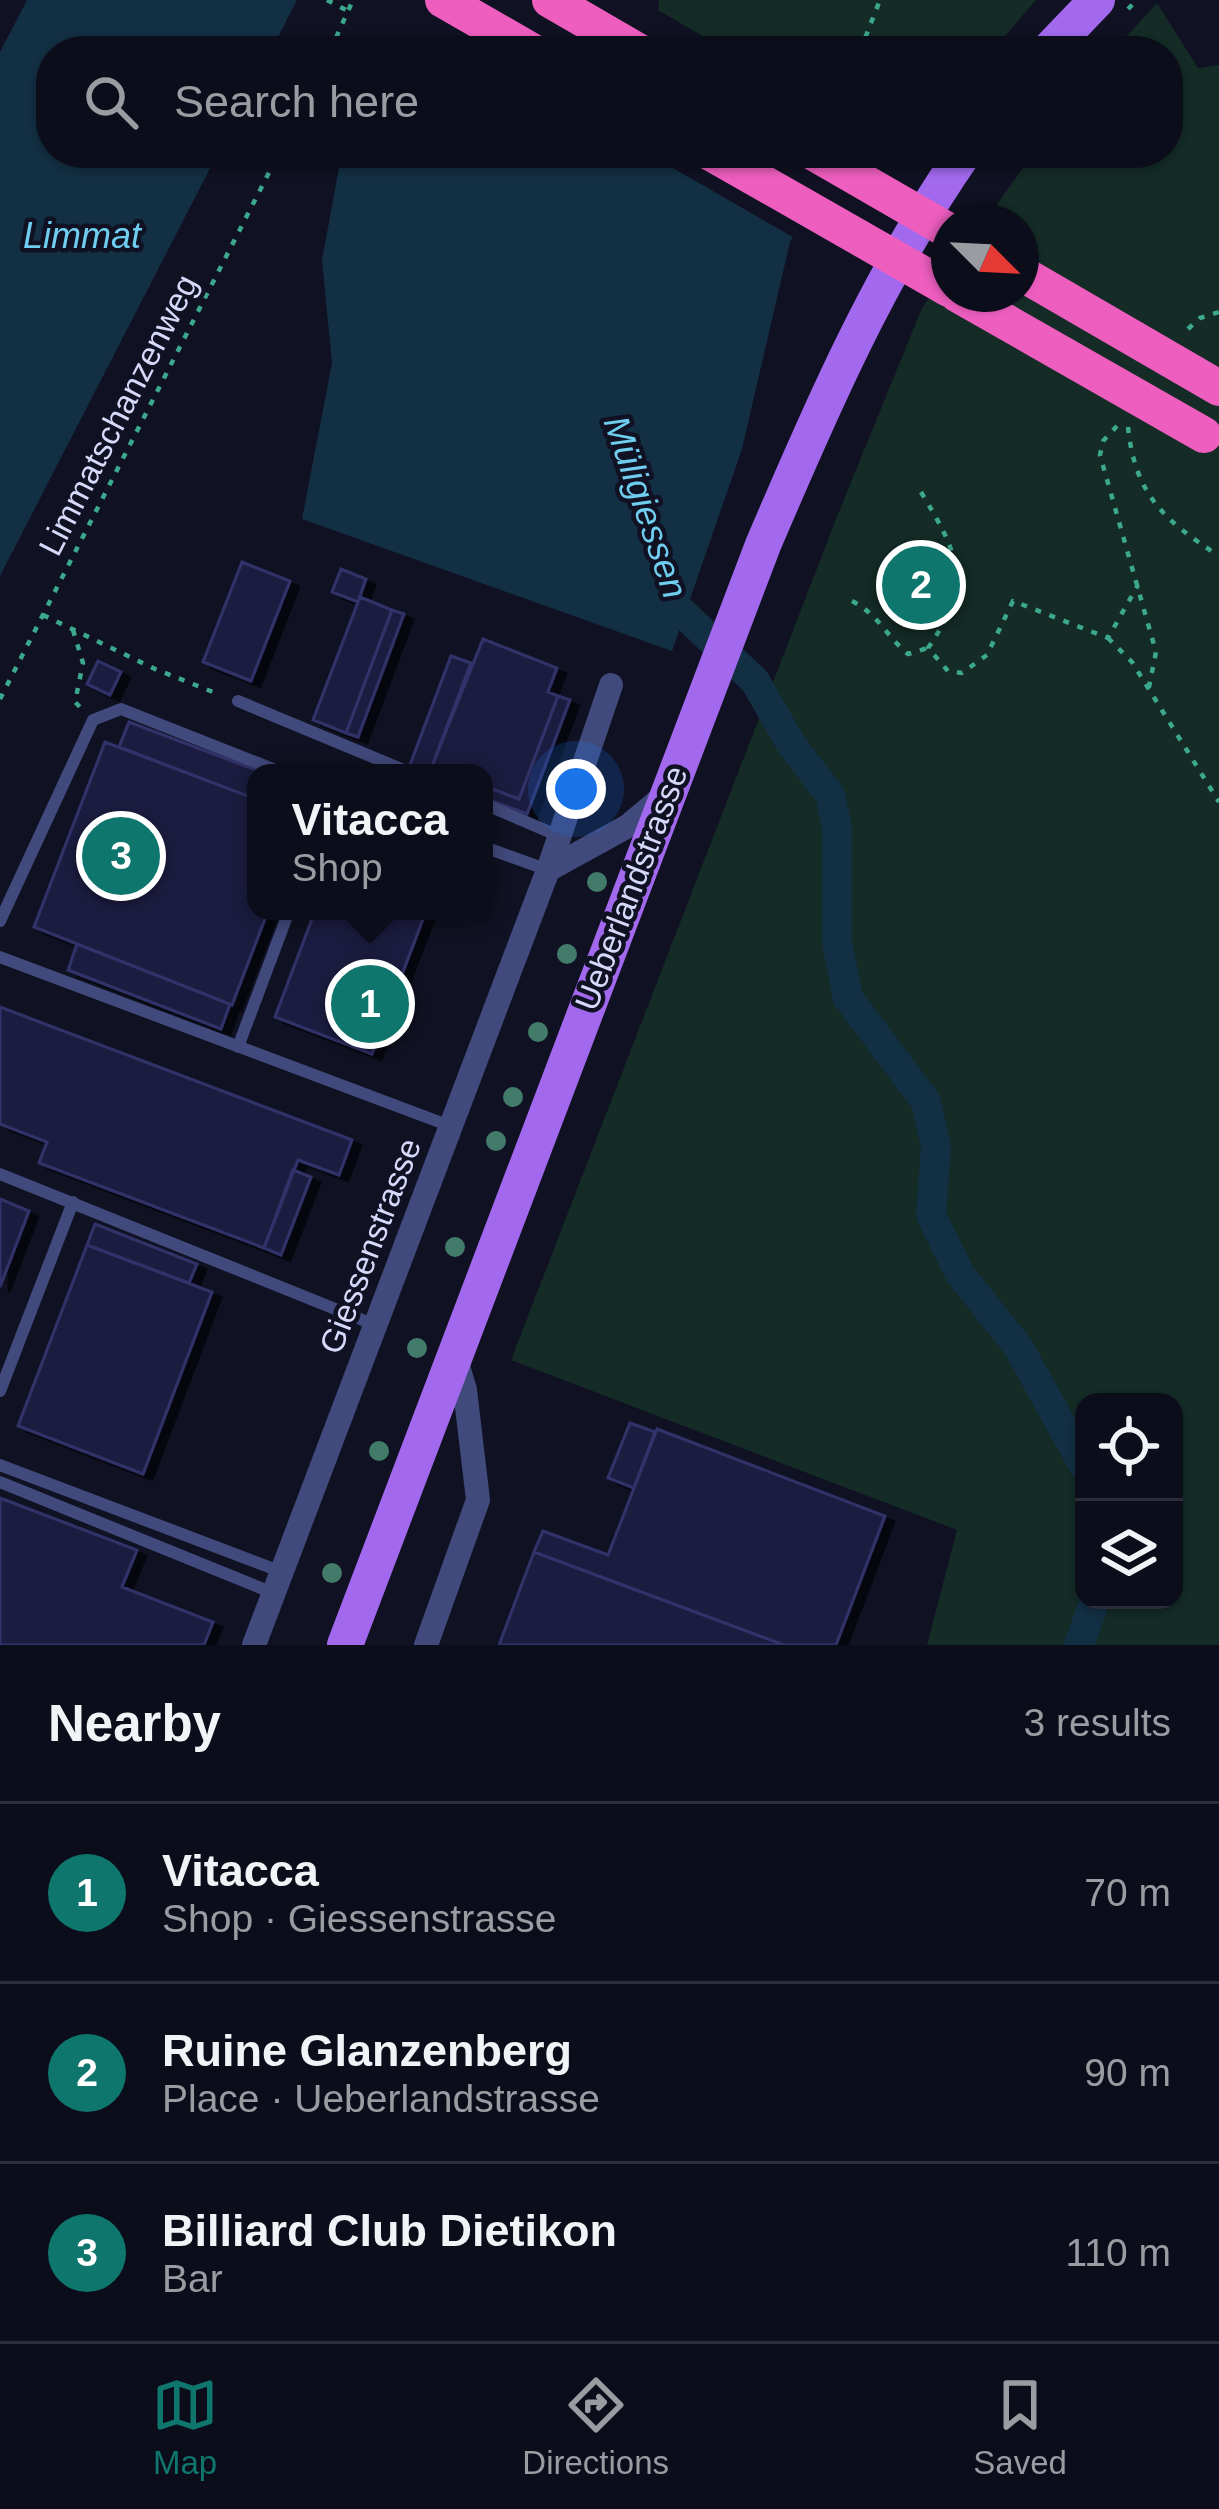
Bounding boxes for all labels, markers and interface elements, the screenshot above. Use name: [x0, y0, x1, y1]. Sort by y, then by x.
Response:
search box: [36, 36, 1183, 168]
icon: search: [78, 69, 144, 135]
text: Search here: [174, 76, 419, 127]
north arrow: [931, 204, 1039, 312]
water label: Limmat: [23, 215, 143, 256]
street label: Limmatschanzenweg: [31, 268, 205, 562]
water label: Müligiessen: [596, 410, 696, 604]
pin: 2: [882, 540, 960, 630]
your location: [546, 759, 606, 819]
street label: Ueberlandstrasse: [567, 761, 695, 1015]
popup: [247, 764, 493, 920]
text: Vitacca: [292, 794, 448, 845]
pin: 3: [82, 811, 160, 901]
text: Shop: [292, 846, 383, 889]
pin: 1: [331, 959, 409, 1049]
street label: Giessenstrasse: [312, 1133, 428, 1359]
map controls: [1075, 1393, 1183, 1609]
button: locate: [1075, 1393, 1183, 1501]
button: layers: [1075, 1501, 1183, 1609]
text: Nearby: [48, 1695, 221, 1752]
text: 3 results: [1024, 1701, 1171, 1744]
text: Vitacca: [162, 1845, 319, 1896]
text: 1: [76, 1871, 98, 1914]
text: 70 m: [1084, 1871, 1171, 1914]
text: Shop · Giessenstrasse: [162, 1897, 557, 1940]
text: Ruine Glanzenberg: [162, 2025, 572, 2076]
text: 2: [76, 2051, 98, 2094]
text: 90 m: [1084, 2051, 1171, 2094]
text: Place · Ueberlandstrasse: [162, 2077, 600, 2120]
text: Billiard Club Dietikon: [162, 2205, 617, 2256]
text: 3: [76, 2231, 98, 2274]
text: 110 m: [1066, 2231, 1171, 2274]
text: Bar: [162, 2257, 223, 2300]
tab: Map: [152, 2372, 218, 2482]
tab: Directions: [522, 2372, 669, 2482]
tab: Saved: [973, 2372, 1067, 2482]

